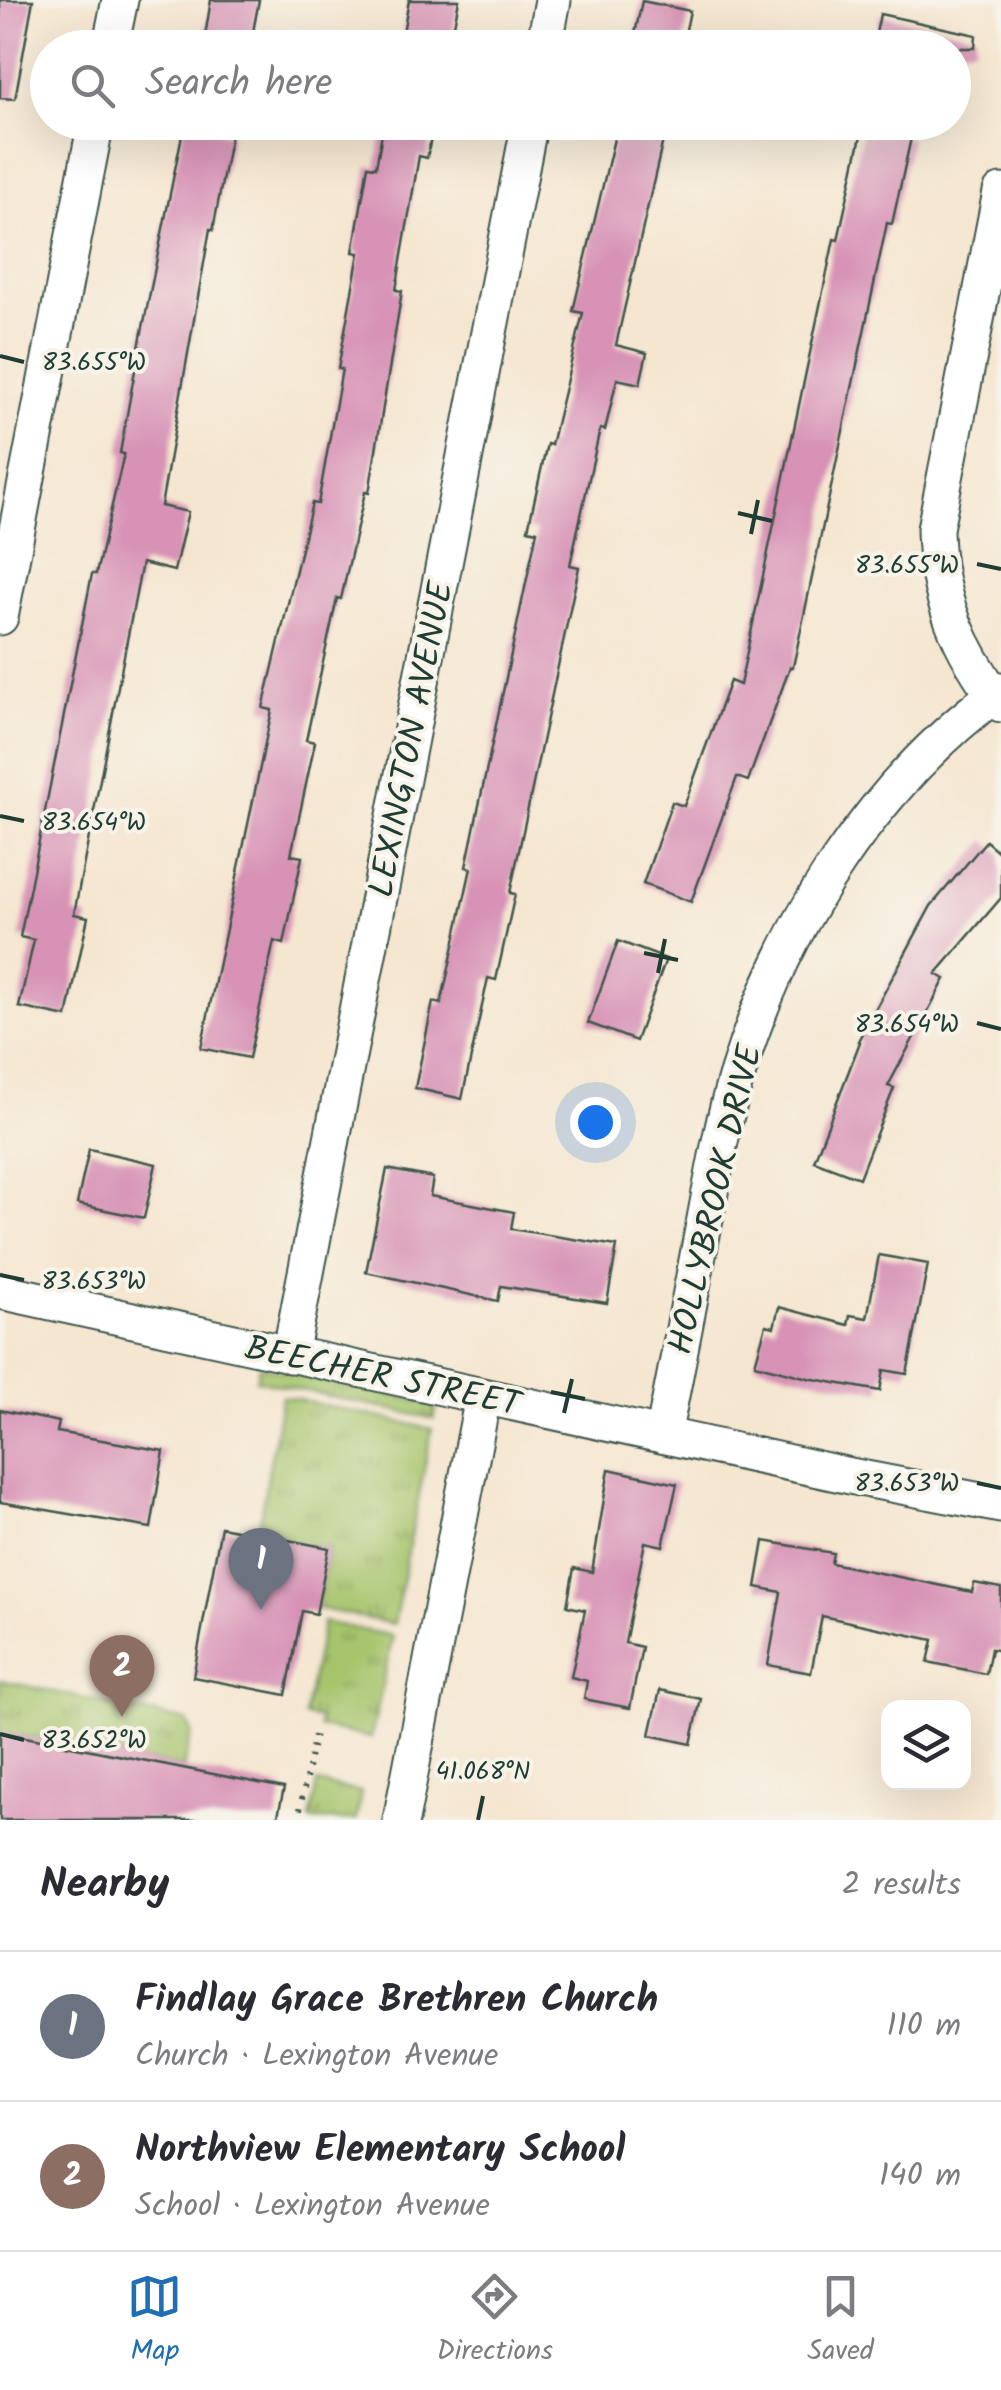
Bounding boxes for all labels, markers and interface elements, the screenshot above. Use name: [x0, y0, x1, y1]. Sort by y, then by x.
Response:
search box: [30, 30, 971, 140]
text: Search here: [145, 55, 332, 115]
icon: search: [65, 58, 120, 113]
text: 83.655°W: [42, 343, 146, 383]
text: 83.655°W: [855, 546, 959, 586]
street label: LEXINGTON AVENUE: [355, 575, 471, 902]
text: 83.654°W: [42, 803, 146, 843]
text: 83.654°W: [855, 1005, 959, 1045]
street label: HOLLYBROOK DRIVE: [654, 1038, 780, 1360]
your location: [570, 1097, 621, 1148]
text: 83.653°W: [42, 1262, 146, 1302]
street label: BEECHER STREET: [240, 1321, 528, 1435]
text: 83.653°W: [855, 1464, 959, 1504]
pin: 1: [228, 1528, 294, 1610]
pin: 2: [90, 1634, 154, 1717]
map controls: [881, 1700, 971, 1790]
button: layers: [881, 1700, 971, 1790]
text: 83.652°W: [41, 1721, 147, 1761]
text: 41.068°N: [436, 1752, 530, 1792]
text: Nearby: [40, 1852, 169, 1919]
text: 2 results: [842, 1860, 961, 1911]
text: Findlay Grace Brethren Church: [135, 1971, 658, 2031]
text: 1: [68, 2001, 77, 2052]
text: 110 m: [887, 2001, 961, 2052]
text: Church · Lexington Avenue: [135, 2031, 498, 2082]
text: Northview Elementary School: [135, 2121, 625, 2181]
text: 2: [63, 2151, 82, 2202]
text: 140 m: [879, 2151, 961, 2202]
text: School · Lexington Avenue: [135, 2181, 490, 2232]
tab: Map: [127, 2269, 182, 2374]
tab: Directions: [437, 2269, 553, 2374]
tab: Saved: [807, 2269, 874, 2374]

